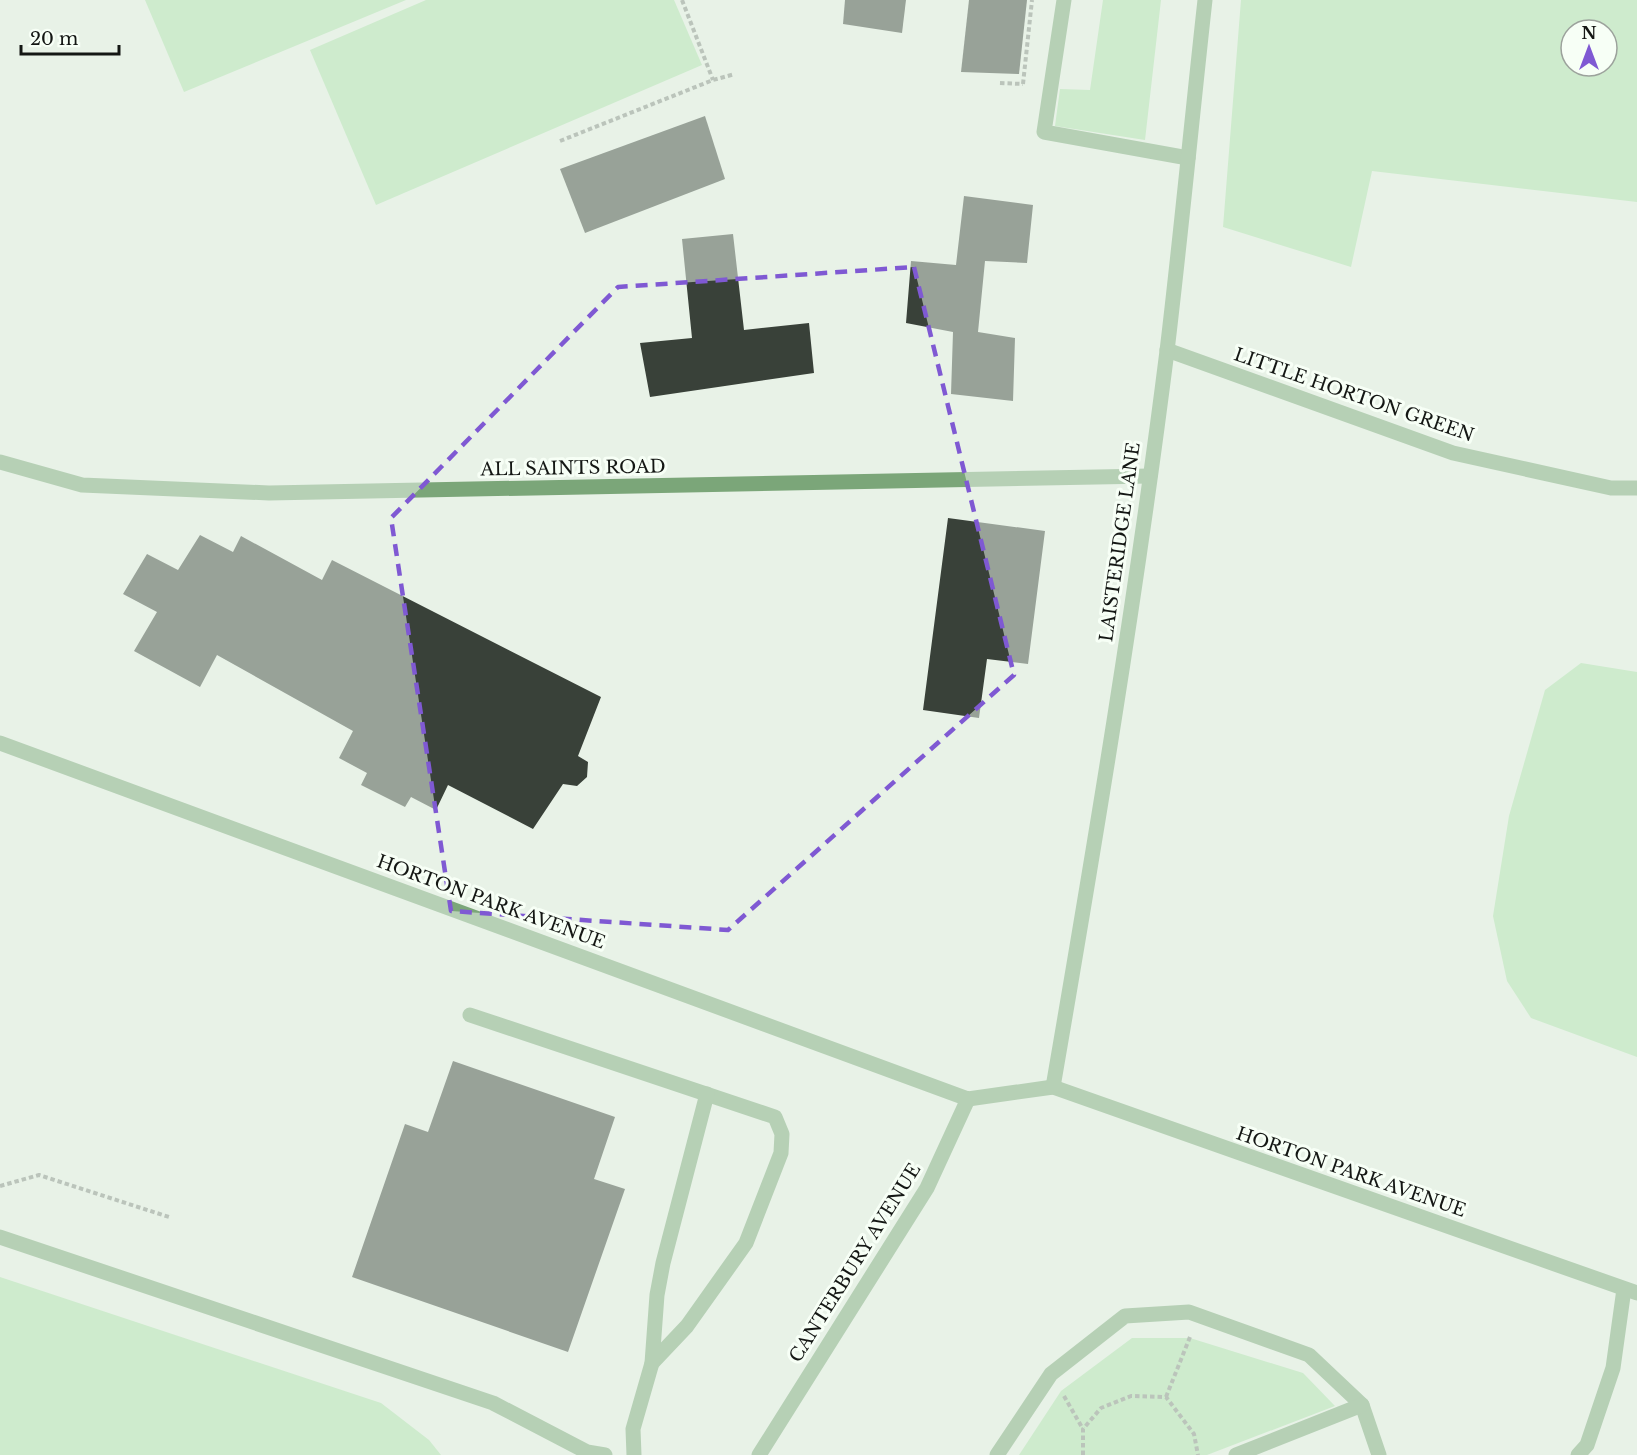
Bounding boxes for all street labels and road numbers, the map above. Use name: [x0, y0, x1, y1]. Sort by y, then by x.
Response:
street label: LITTLE HORTON GREEN: [1231, 344, 1477, 446]
street label: LAISTERIDGE LANE: [1095, 441, 1145, 643]
street label: ALL SAINTS ROAD: [479, 455, 666, 481]
street label: HORTON PARK AVENUE: [374, 850, 608, 954]
street label: HORTON PARK AVENUE: [1233, 1122, 1469, 1222]
street label: CANTERBURY AVENUE: [785, 1159, 925, 1367]

